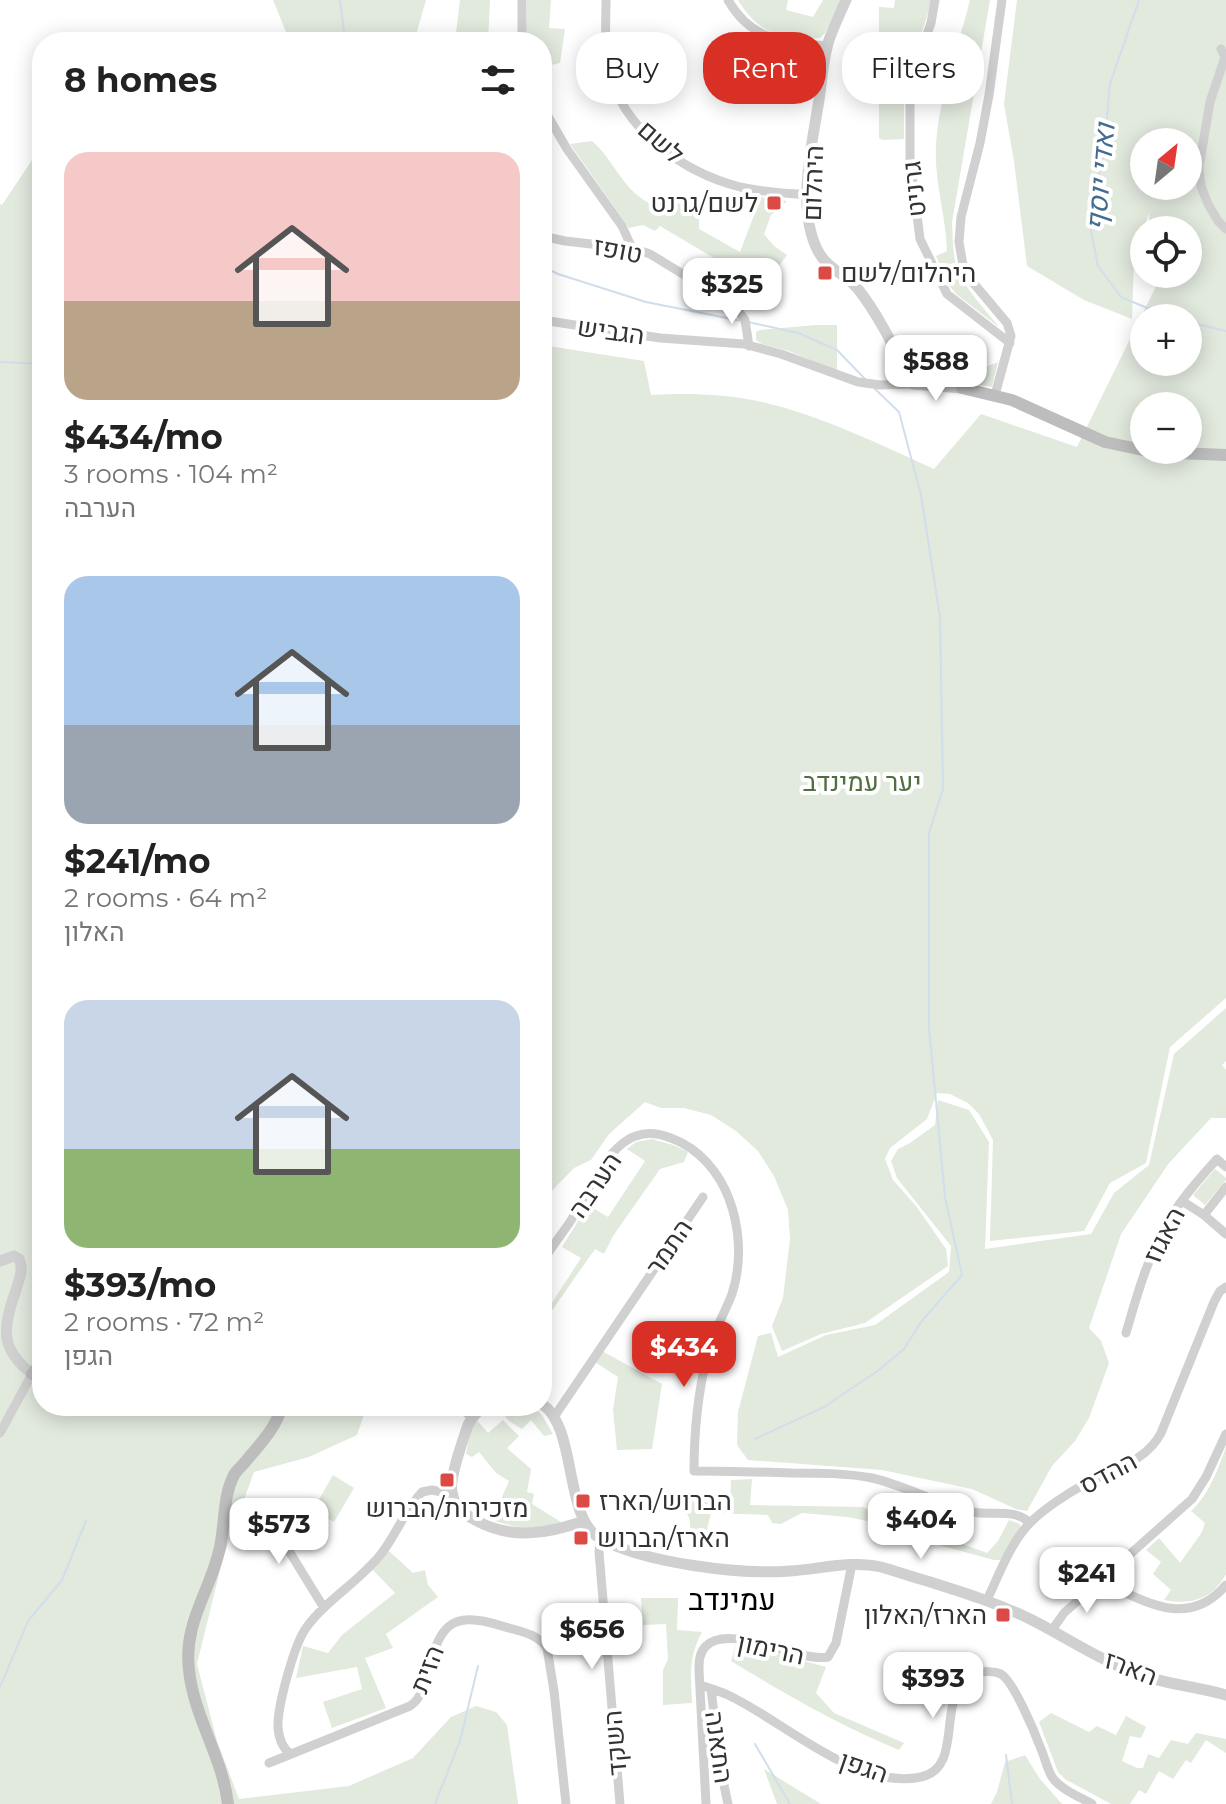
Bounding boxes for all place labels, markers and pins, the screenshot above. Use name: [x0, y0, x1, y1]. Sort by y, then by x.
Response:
place label: לשם/גרנט: [651, 187, 758, 219]
marker: לשם/גרנט: [765, 194, 783, 212]
place label: היהלום/לשם: [841, 257, 976, 289]
pin: $325: [685, 258, 779, 326]
marker: היהלום/לשם: [816, 264, 834, 282]
pin: $588: [889, 335, 983, 403]
pin: $434: [637, 1321, 731, 1389]
marker: מזכירות/הברוש: [438, 1471, 456, 1489]
place label: הברוש/הארז: [599, 1485, 732, 1517]
place label: מזכירות/הברוש: [366, 1492, 528, 1524]
marker: הברוש/הארז: [574, 1492, 592, 1510]
pin: $404: [874, 1493, 968, 1561]
pin: $573: [232, 1498, 326, 1566]
place label: הארז/הברוש: [597, 1522, 730, 1554]
marker: הארז/הברוש: [572, 1529, 590, 1547]
pin: $241: [1040, 1547, 1134, 1615]
place label: הארז/האלון: [864, 1599, 987, 1631]
pin: $656: [545, 1603, 639, 1671]
marker: הארז/האלון: [994, 1606, 1012, 1624]
pin: $393: [886, 1652, 980, 1720]

